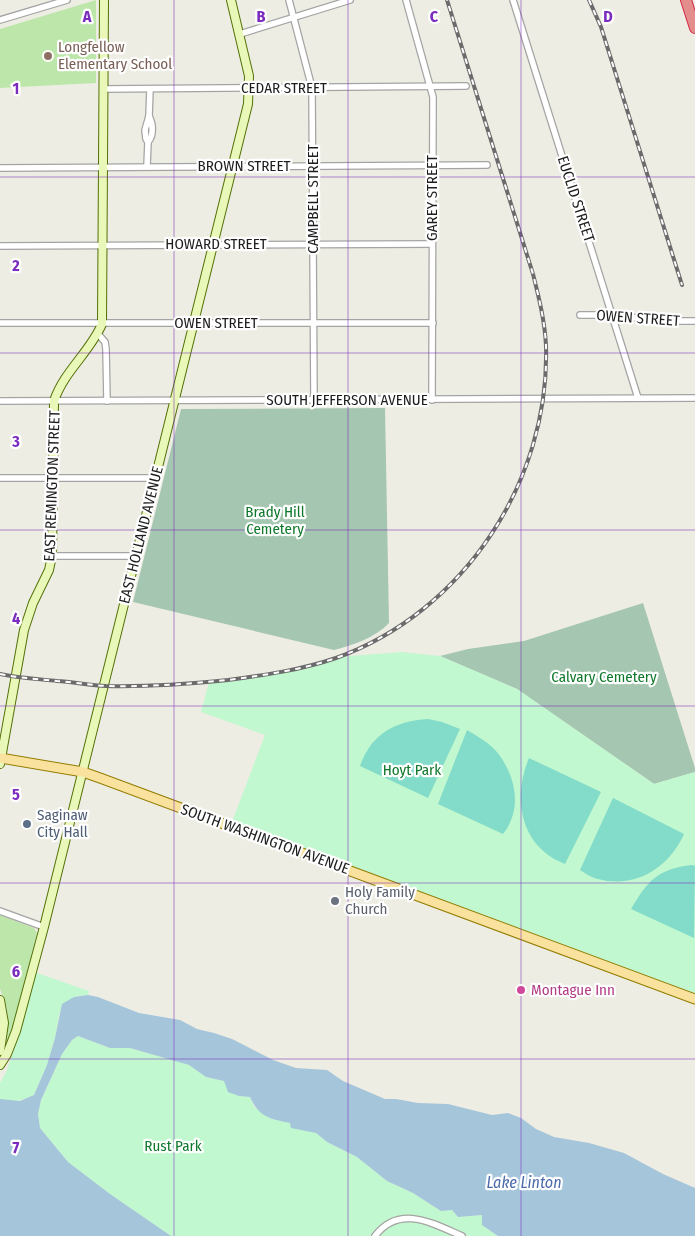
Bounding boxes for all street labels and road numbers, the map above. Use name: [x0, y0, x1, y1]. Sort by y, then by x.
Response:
street label: CEDAR STREET: [241, 79, 327, 97]
street label: CAMPBELL STREET: [304, 144, 322, 254]
street label: EUCLID STREET: [554, 154, 598, 244]
street label: GAREY STREET: [423, 155, 441, 241]
street label: BROWN STREET: [198, 157, 290, 175]
street label: HOWARD STREET: [165, 235, 267, 253]
street label: OWEN STREET: [596, 306, 680, 330]
street label: OWEN STREET: [174, 314, 258, 332]
street label: SOUTH JEFFERSON AVENUE: [266, 391, 428, 409]
street label: EAST REMINGTON STREET: [40, 410, 64, 562]
street label: EAST HOLLAND AVENUE: [115, 464, 167, 606]
street label: SOUTH WASHINGTON AVENUE: [178, 800, 352, 878]

